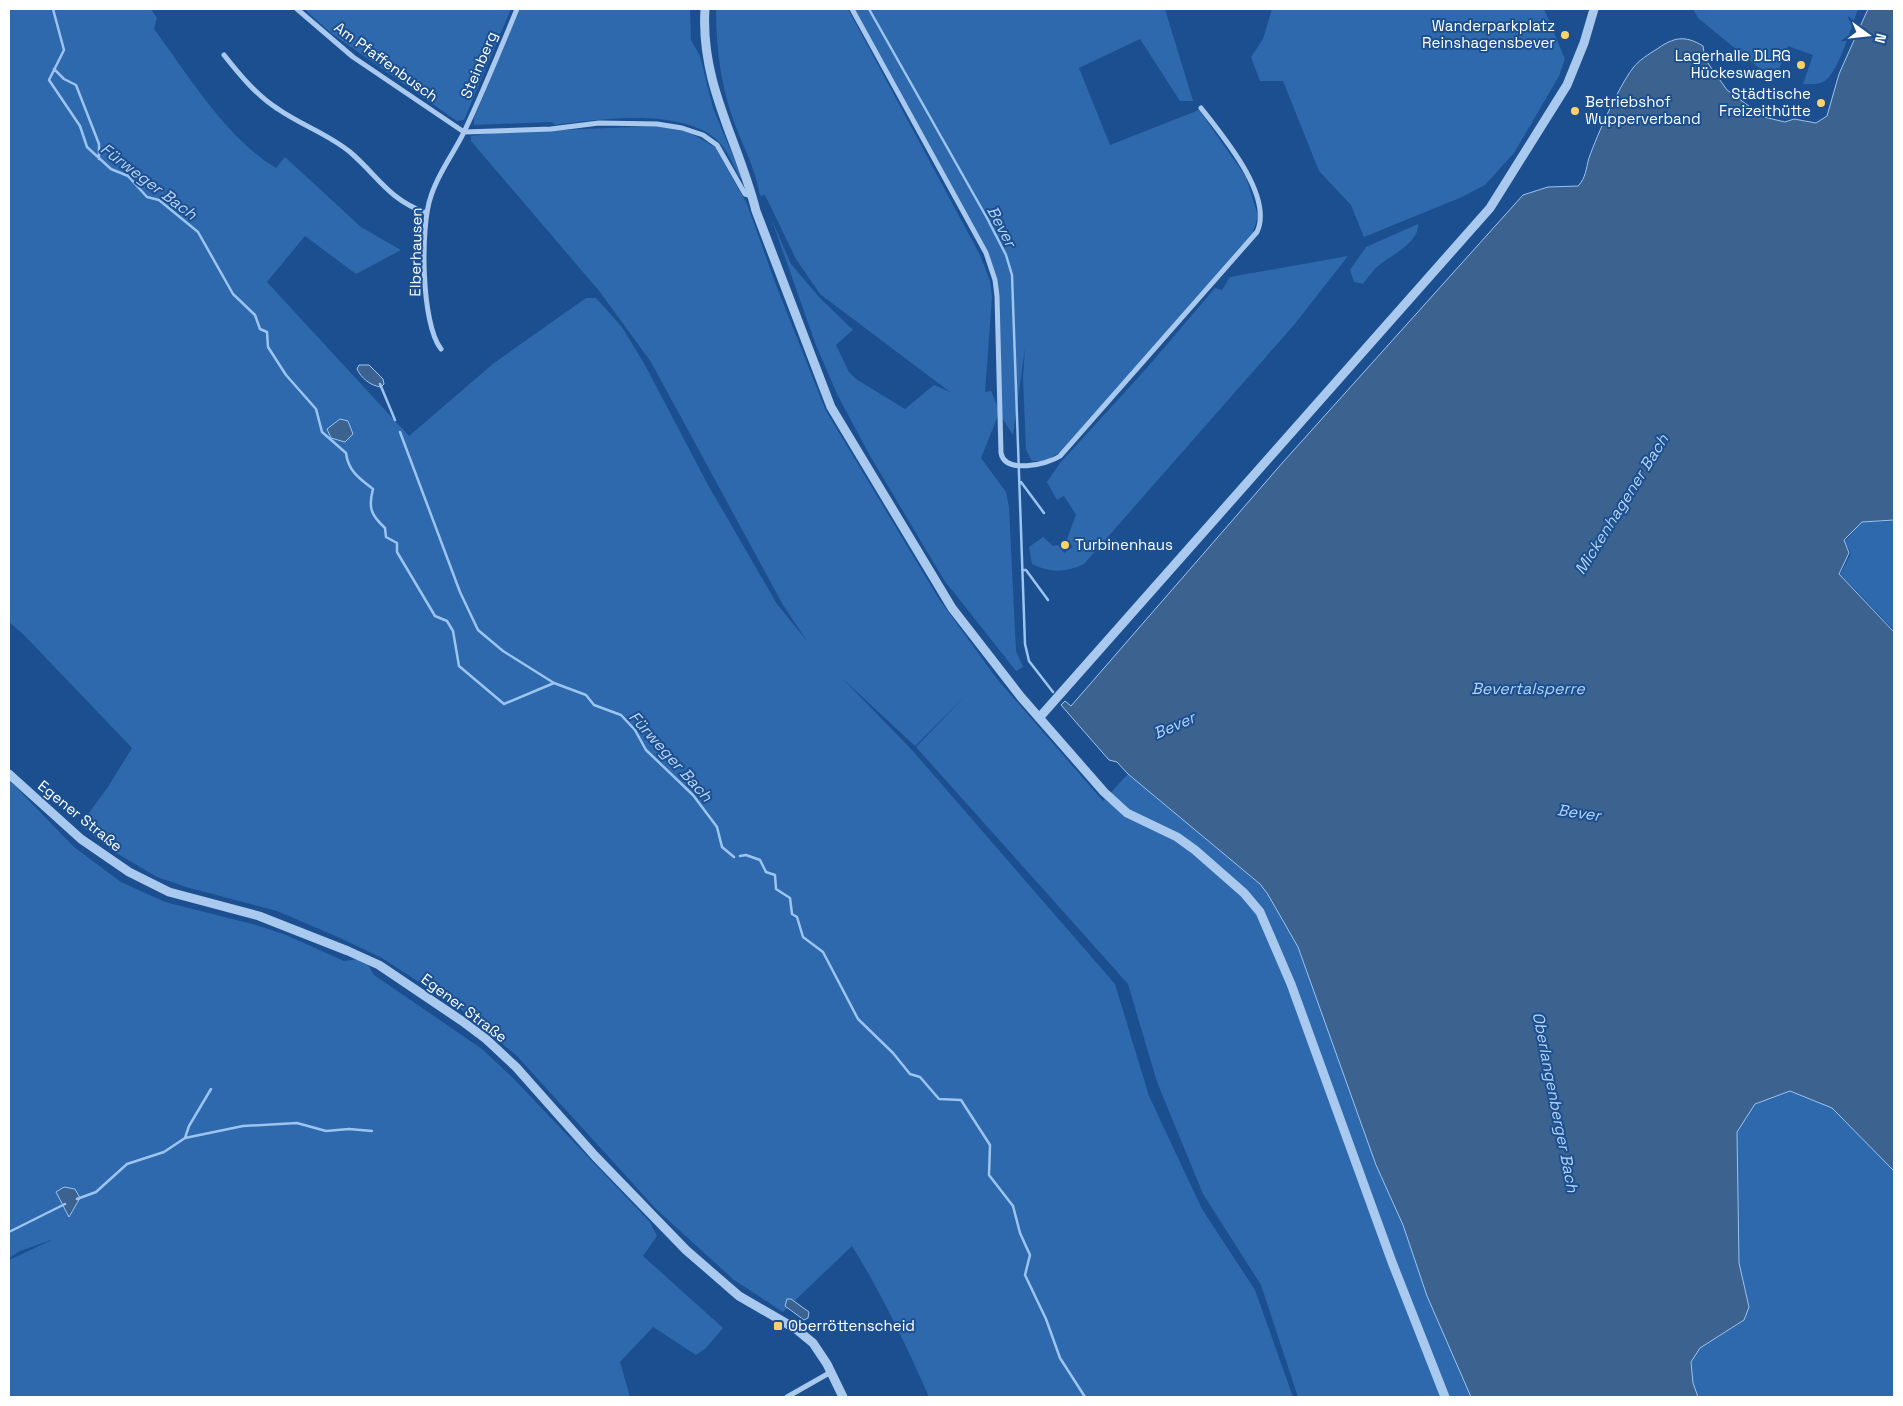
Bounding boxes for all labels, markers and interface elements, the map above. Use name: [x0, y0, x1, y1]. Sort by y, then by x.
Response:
north arrow: [1843, 10, 1893, 60]
place label: Wanderparkplatz Reinshagensbever: [1422, 16, 1555, 52]
street label: Am Pfaffenbusch: [331, 17, 442, 106]
street label: Steinberg: [456, 28, 501, 101]
marker: Wanderparkplatz Reinshagensbever: [1559, 29, 1571, 41]
text: N: [1871, 31, 1890, 45]
place label: Lagerhalle DLRG Hückeswagen: [1675, 46, 1791, 82]
marker: Lagerhalle DLRG Hückeswagen: [1795, 59, 1807, 71]
place label: Städtische Freizeithütte: [1719, 84, 1811, 120]
place label: Betriebshof Wupperverband: [1585, 92, 1701, 128]
marker: Städtische Freizeithütte: [1815, 97, 1827, 109]
marker: Betriebshof Wupperverband: [1569, 105, 1581, 117]
water label: Fürweger Bach: [96, 138, 202, 225]
water label: Bever: [982, 202, 1022, 252]
street label: Elberhausen: [405, 207, 426, 297]
water label: Mickenhagener Bach: [1570, 429, 1674, 578]
place label: Turbinenhaus: [1075, 535, 1173, 554]
marker: Turbinenhaus: [1059, 539, 1071, 551]
water label: Bevertalsperre: [1471, 678, 1585, 699]
water label: Fürweger Bach: [624, 706, 718, 807]
water label: Bever: [1150, 706, 1200, 744]
street label: Egener Straße: [34, 776, 126, 855]
water label: Bever: [1556, 799, 1604, 826]
street label: Egener Straße: [417, 969, 511, 1046]
water label: Oberlangenberger Bach: [1528, 1010, 1584, 1195]
place label: Oberröttenscheid: [788, 1316, 915, 1335]
marker: Oberröttenscheid: [772, 1320, 784, 1332]

